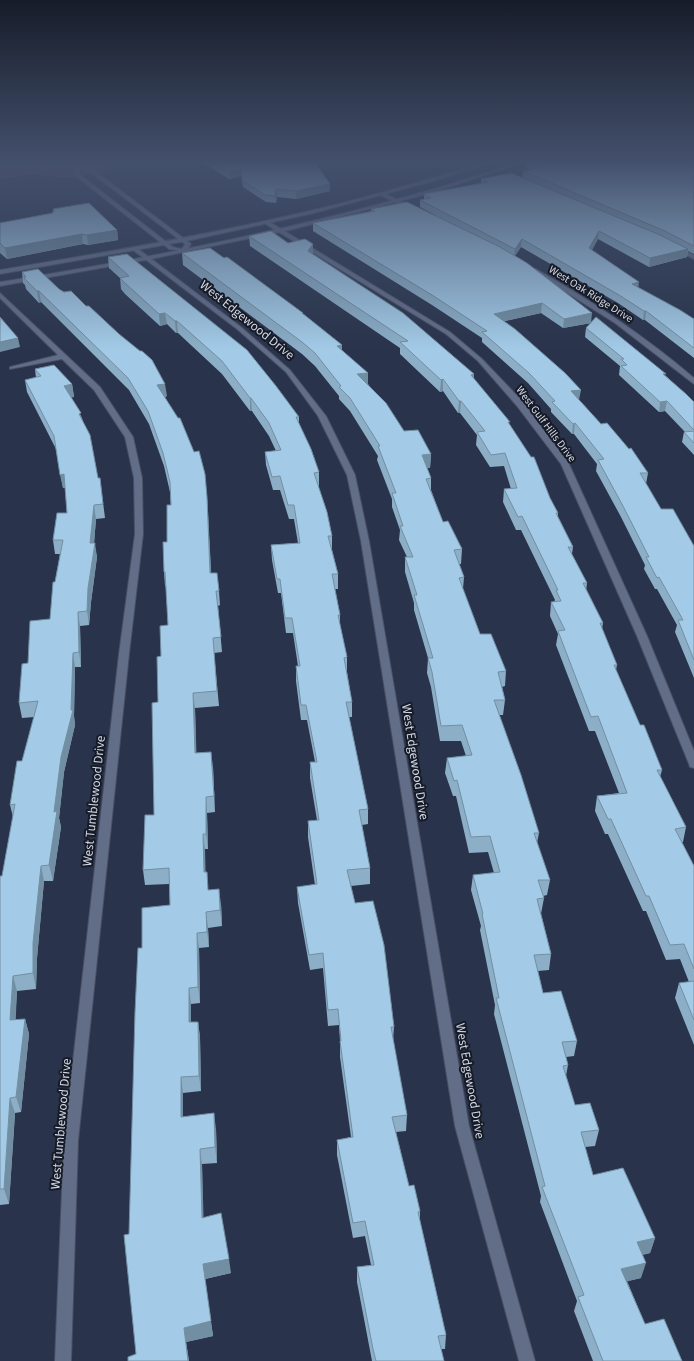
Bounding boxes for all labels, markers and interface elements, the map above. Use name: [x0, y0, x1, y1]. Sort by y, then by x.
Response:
street label: West Oak Ridge Drive: [546, 262, 637, 326]
street label: West Edgewood Drive: [196, 276, 298, 364]
street label: West Gulf Hills Drive: [512, 383, 580, 465]
street label: West Edgewood Drive: [397, 703, 433, 821]
street label: West Tumblewood Drive: [78, 735, 110, 867]
street label: West Edgewood Drive: [451, 1022, 489, 1140]
street label: West Tumblewood Drive: [46, 1058, 76, 1190]

